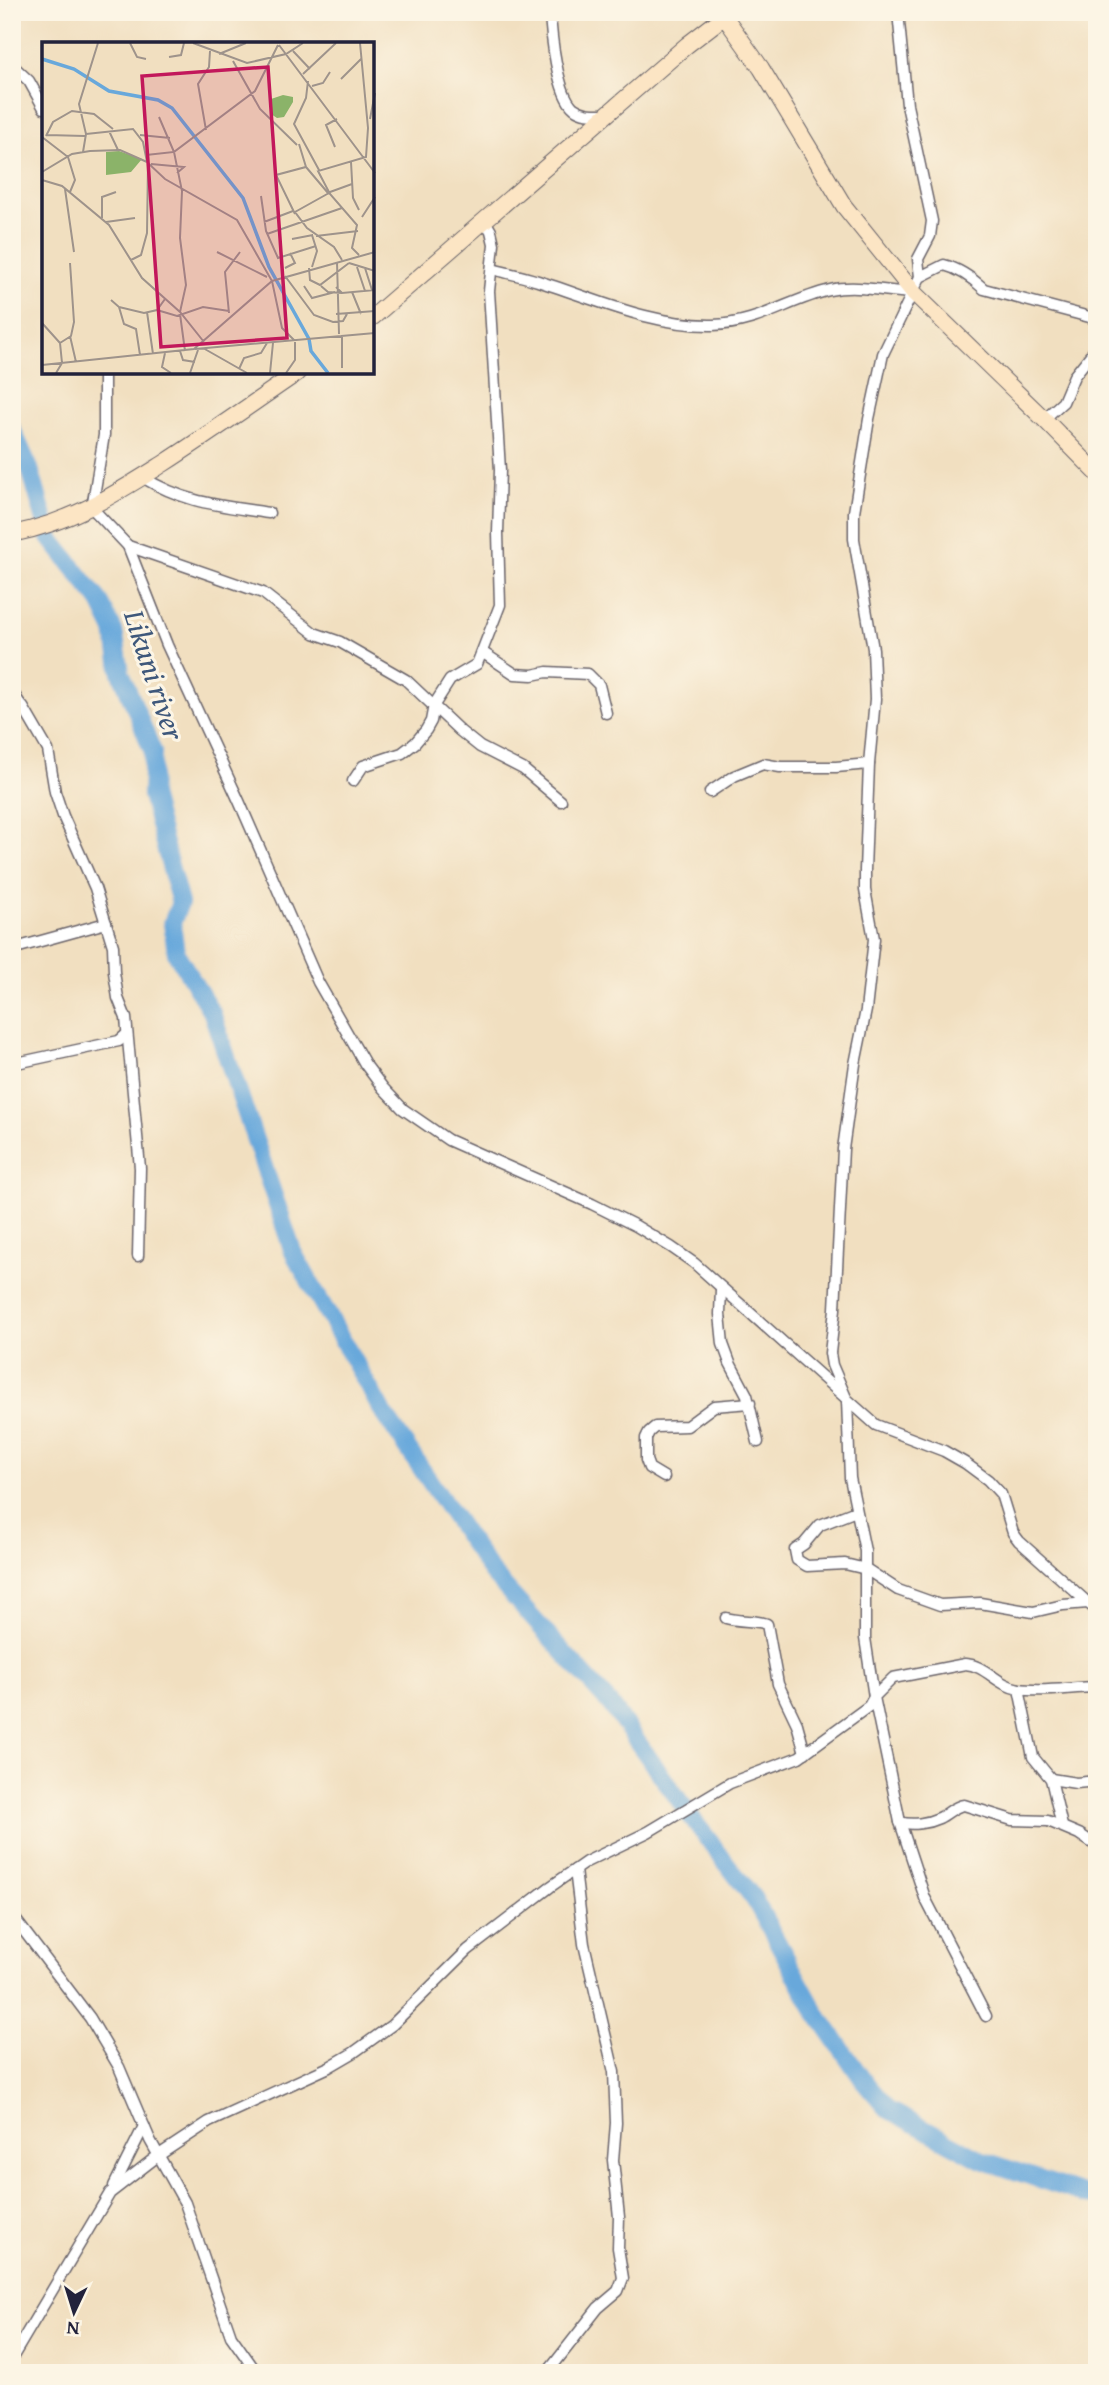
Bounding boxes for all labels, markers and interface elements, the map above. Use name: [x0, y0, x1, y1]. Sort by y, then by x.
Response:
inset map: [42, 42, 374, 374]
water label: Likuni river: [113, 603, 197, 746]
north arrow: [38, 2276, 108, 2346]
text: N: [65, 2315, 80, 2343]

